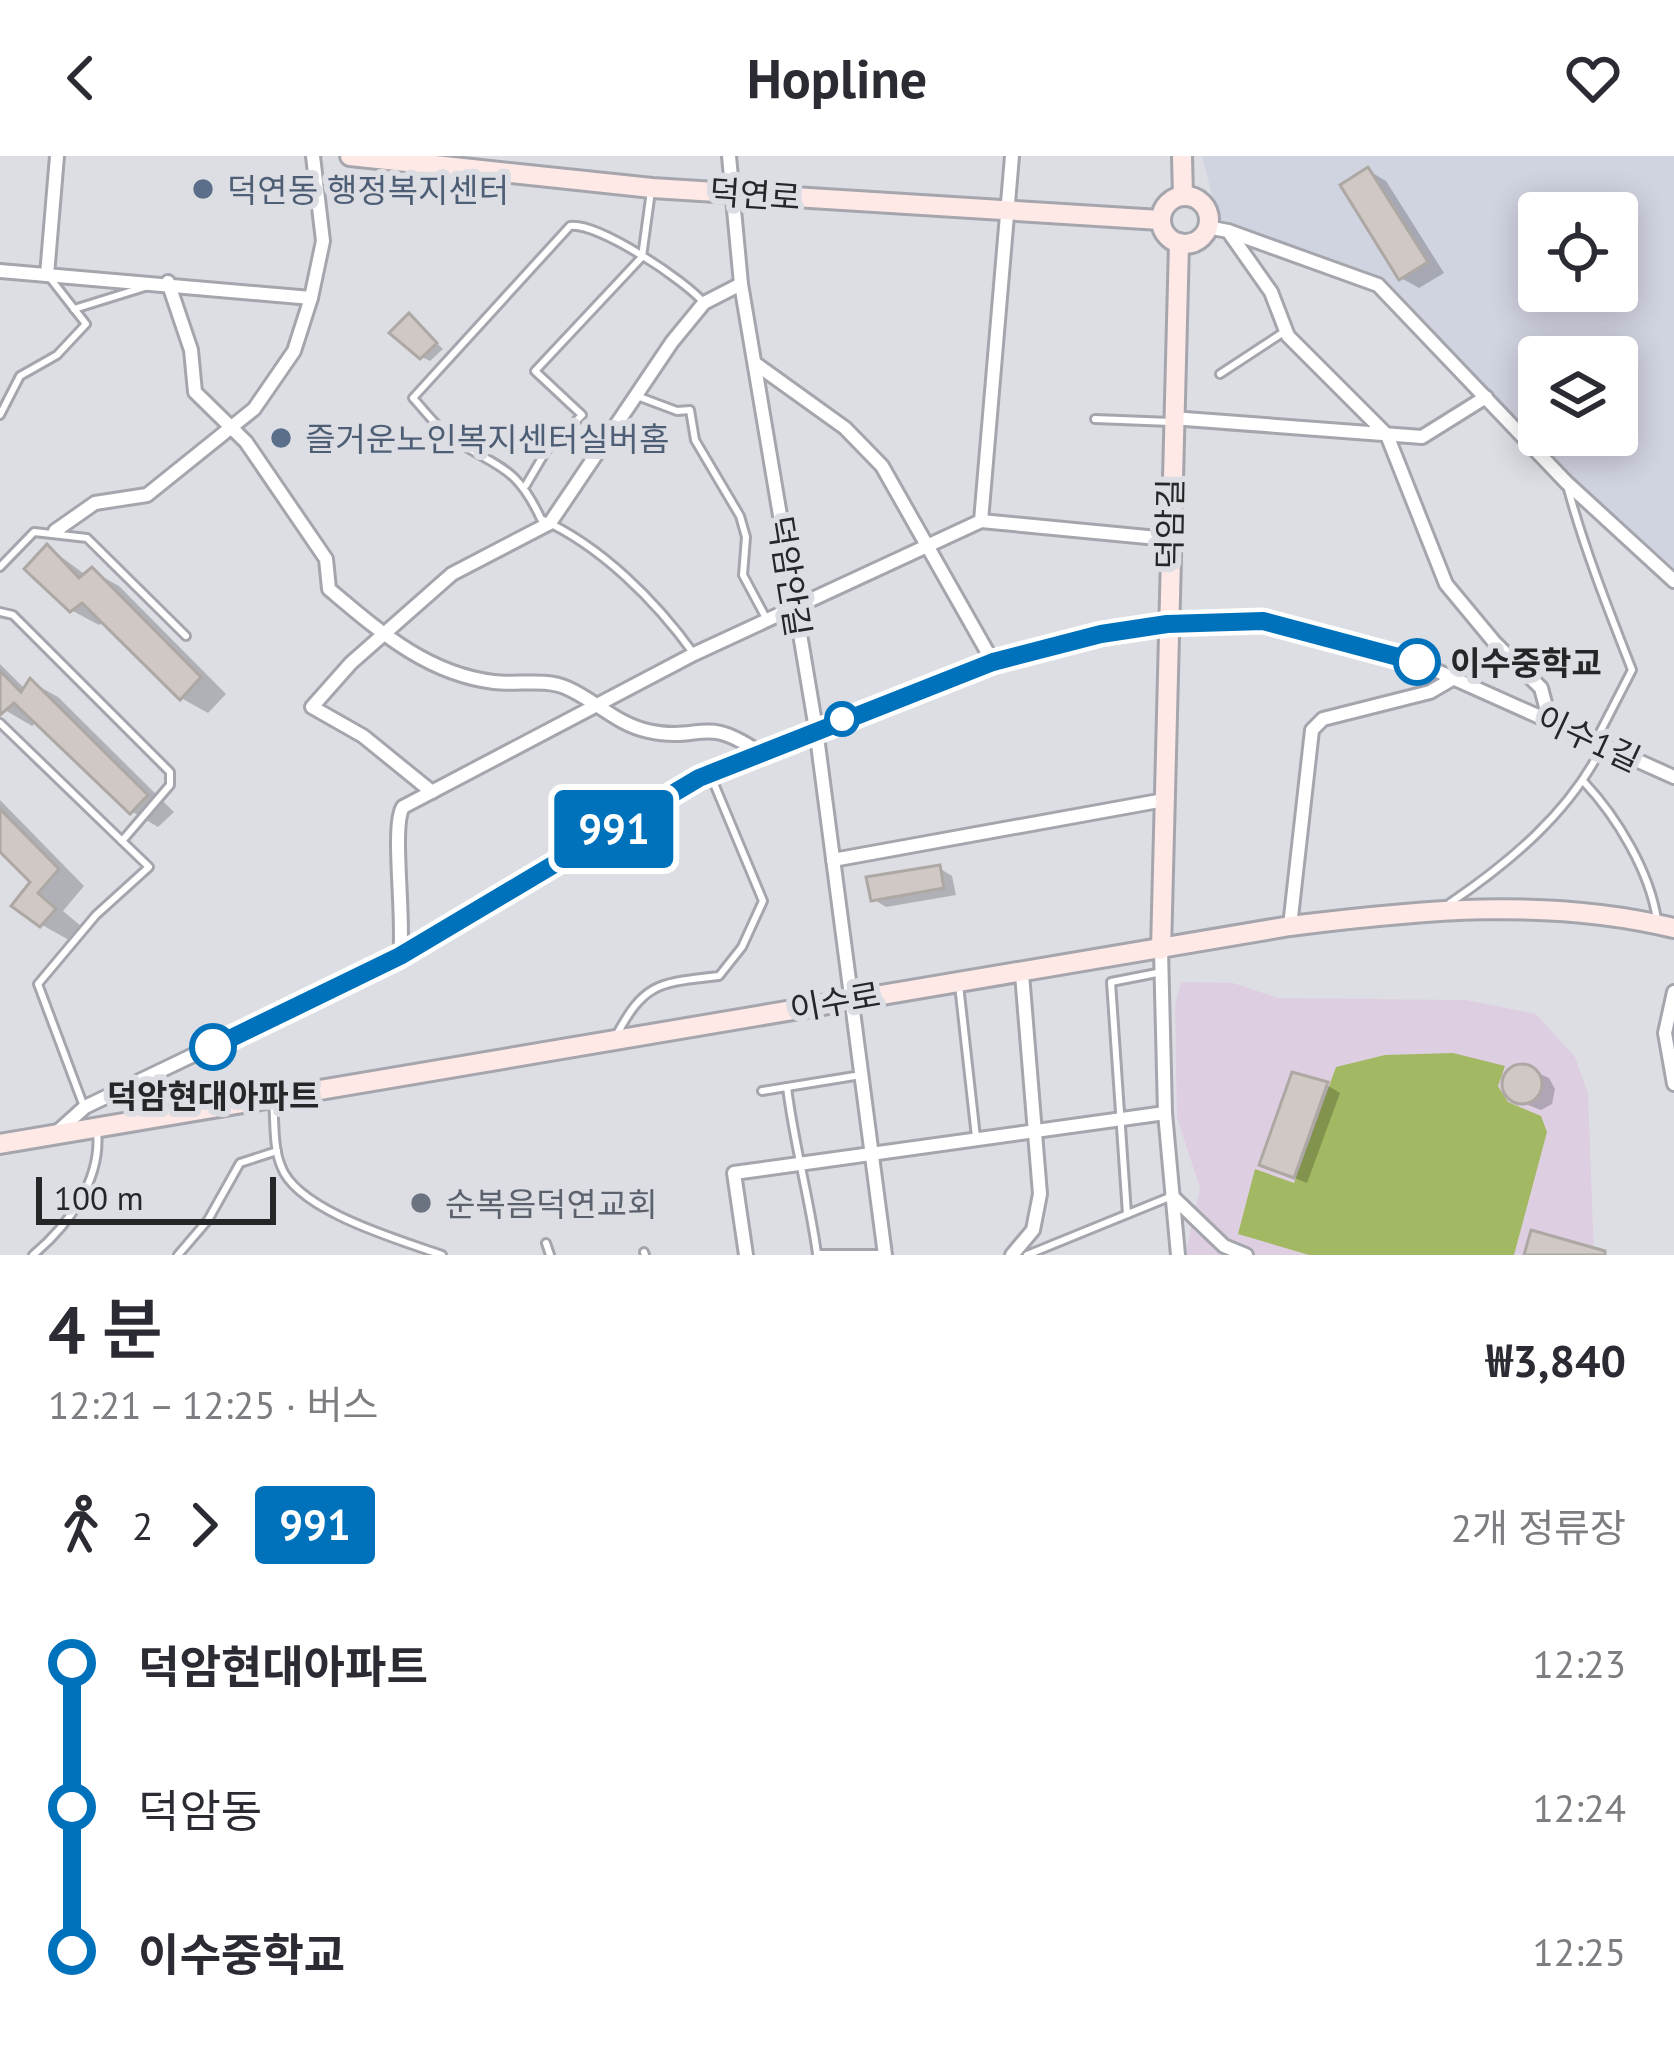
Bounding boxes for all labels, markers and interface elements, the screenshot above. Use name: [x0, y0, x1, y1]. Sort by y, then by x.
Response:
text: Hopline: [747, 43, 927, 113]
icon: back: [48, 45, 114, 111]
icon: heart: [1560, 45, 1626, 111]
place label: 덕연동 행정복지센터: [227, 168, 509, 211]
street label: 덕연로: [708, 169, 802, 219]
marker: 덕연동 행정복지센터: [190, 176, 216, 202]
map controls: [1518, 192, 1638, 456]
button: locate: [1518, 192, 1638, 312]
button: layers: [1518, 336, 1638, 456]
place label: 즐거운노인복지센터실버홈: [305, 417, 669, 460]
marker: 즐거운노인복지센터실버홈: [268, 425, 294, 451]
street label: 덕암길: [1147, 478, 1191, 570]
street label: 덕암안길: [759, 513, 821, 639]
marker: 이수중학교: [1395, 640, 1439, 684]
place label: 이수중학교: [1450, 641, 1602, 684]
street label: 이수1길: [1530, 695, 1648, 781]
unlabelled marker: [826, 703, 858, 735]
line badge: 991: [545, 790, 683, 868]
text: 991: [578, 801, 650, 856]
street label: 이수로: [786, 972, 884, 1030]
marker: 덕암현대아파트: [191, 1025, 235, 1069]
place label: 덕암현대아파트: [107, 1074, 319, 1117]
scale bar: [36, 1171, 276, 1224]
text: 100 m: [54, 1176, 144, 1219]
place label: 순복음덕연교회: [445, 1182, 658, 1225]
marker: 순복음덕연교회: [408, 1190, 434, 1216]
text: 4 분: [48, 1286, 163, 1371]
text: ₩3,840: [1486, 1331, 1626, 1389]
text: 12:21 – 12:25 · 버스: [48, 1379, 378, 1430]
icon: walk: [48, 1492, 114, 1558]
icon: forward: [171, 1492, 237, 1558]
text: 991: [279, 1497, 351, 1552]
text: 2: [132, 1500, 153, 1551]
text: 2개 정류장: [1451, 1502, 1626, 1553]
text: 덕암현대아파트: [138, 1637, 428, 1695]
text: 12:23: [1532, 1638, 1626, 1689]
text: 덕암동: [138, 1781, 262, 1839]
text: 12:24: [1532, 1782, 1626, 1833]
text: 이수중학교: [138, 1925, 345, 1983]
text: 12:25: [1532, 1926, 1626, 1977]

